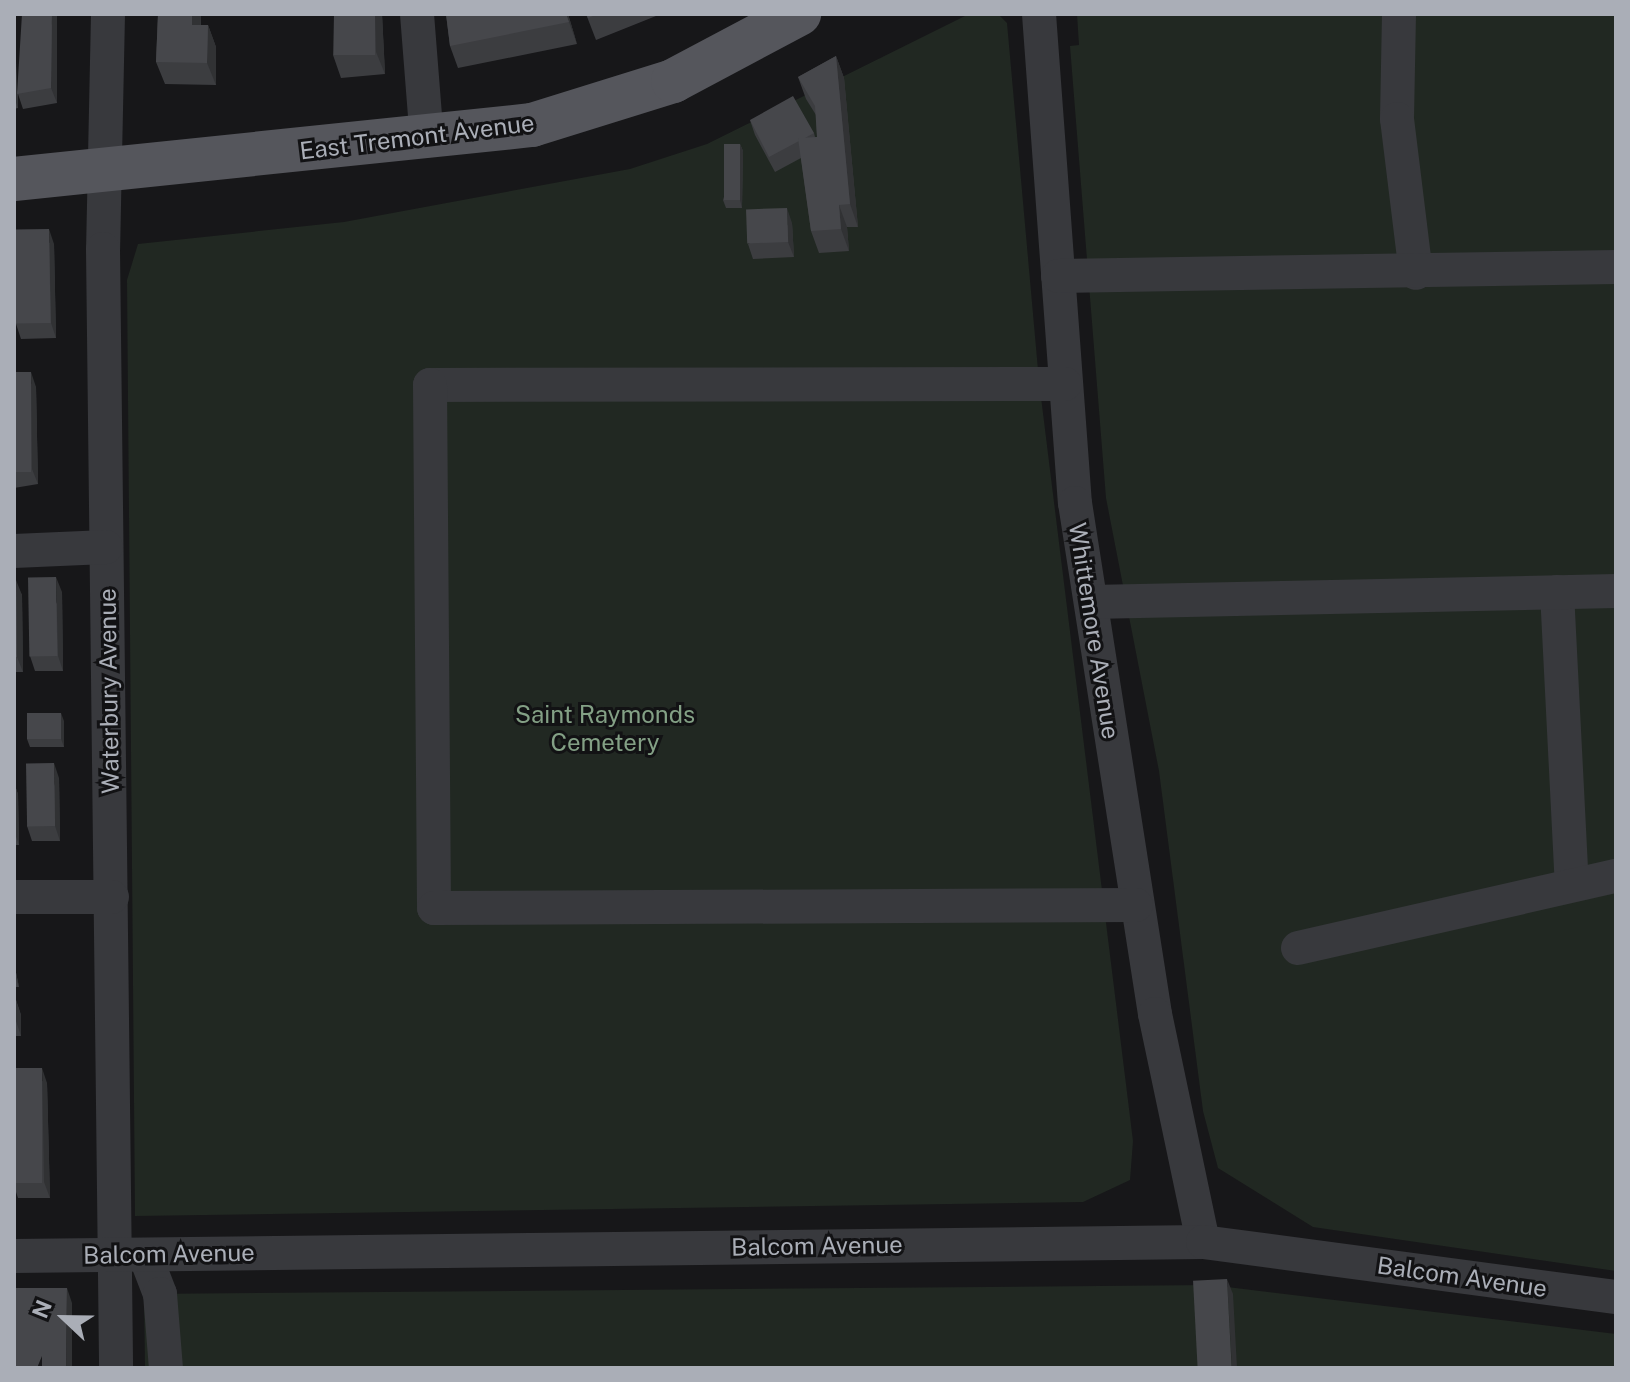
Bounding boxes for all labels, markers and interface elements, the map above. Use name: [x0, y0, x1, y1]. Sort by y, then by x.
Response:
street label: East Tremont Avenue: [298, 108, 536, 166]
street label: Whittemore Avenue: [1063, 521, 1125, 741]
street label: Waterbury Avenue: [93, 588, 125, 794]
park label: Saint Raymonds Cemetery: [515, 701, 695, 757]
street label: Balcom Avenue: [731, 1230, 903, 1262]
street label: Balcom Avenue: [83, 1238, 255, 1270]
street label: Balcom Avenue: [1375, 1251, 1549, 1303]
north arrow: [24, 1278, 104, 1358]
text: N: [26, 1296, 57, 1322]

